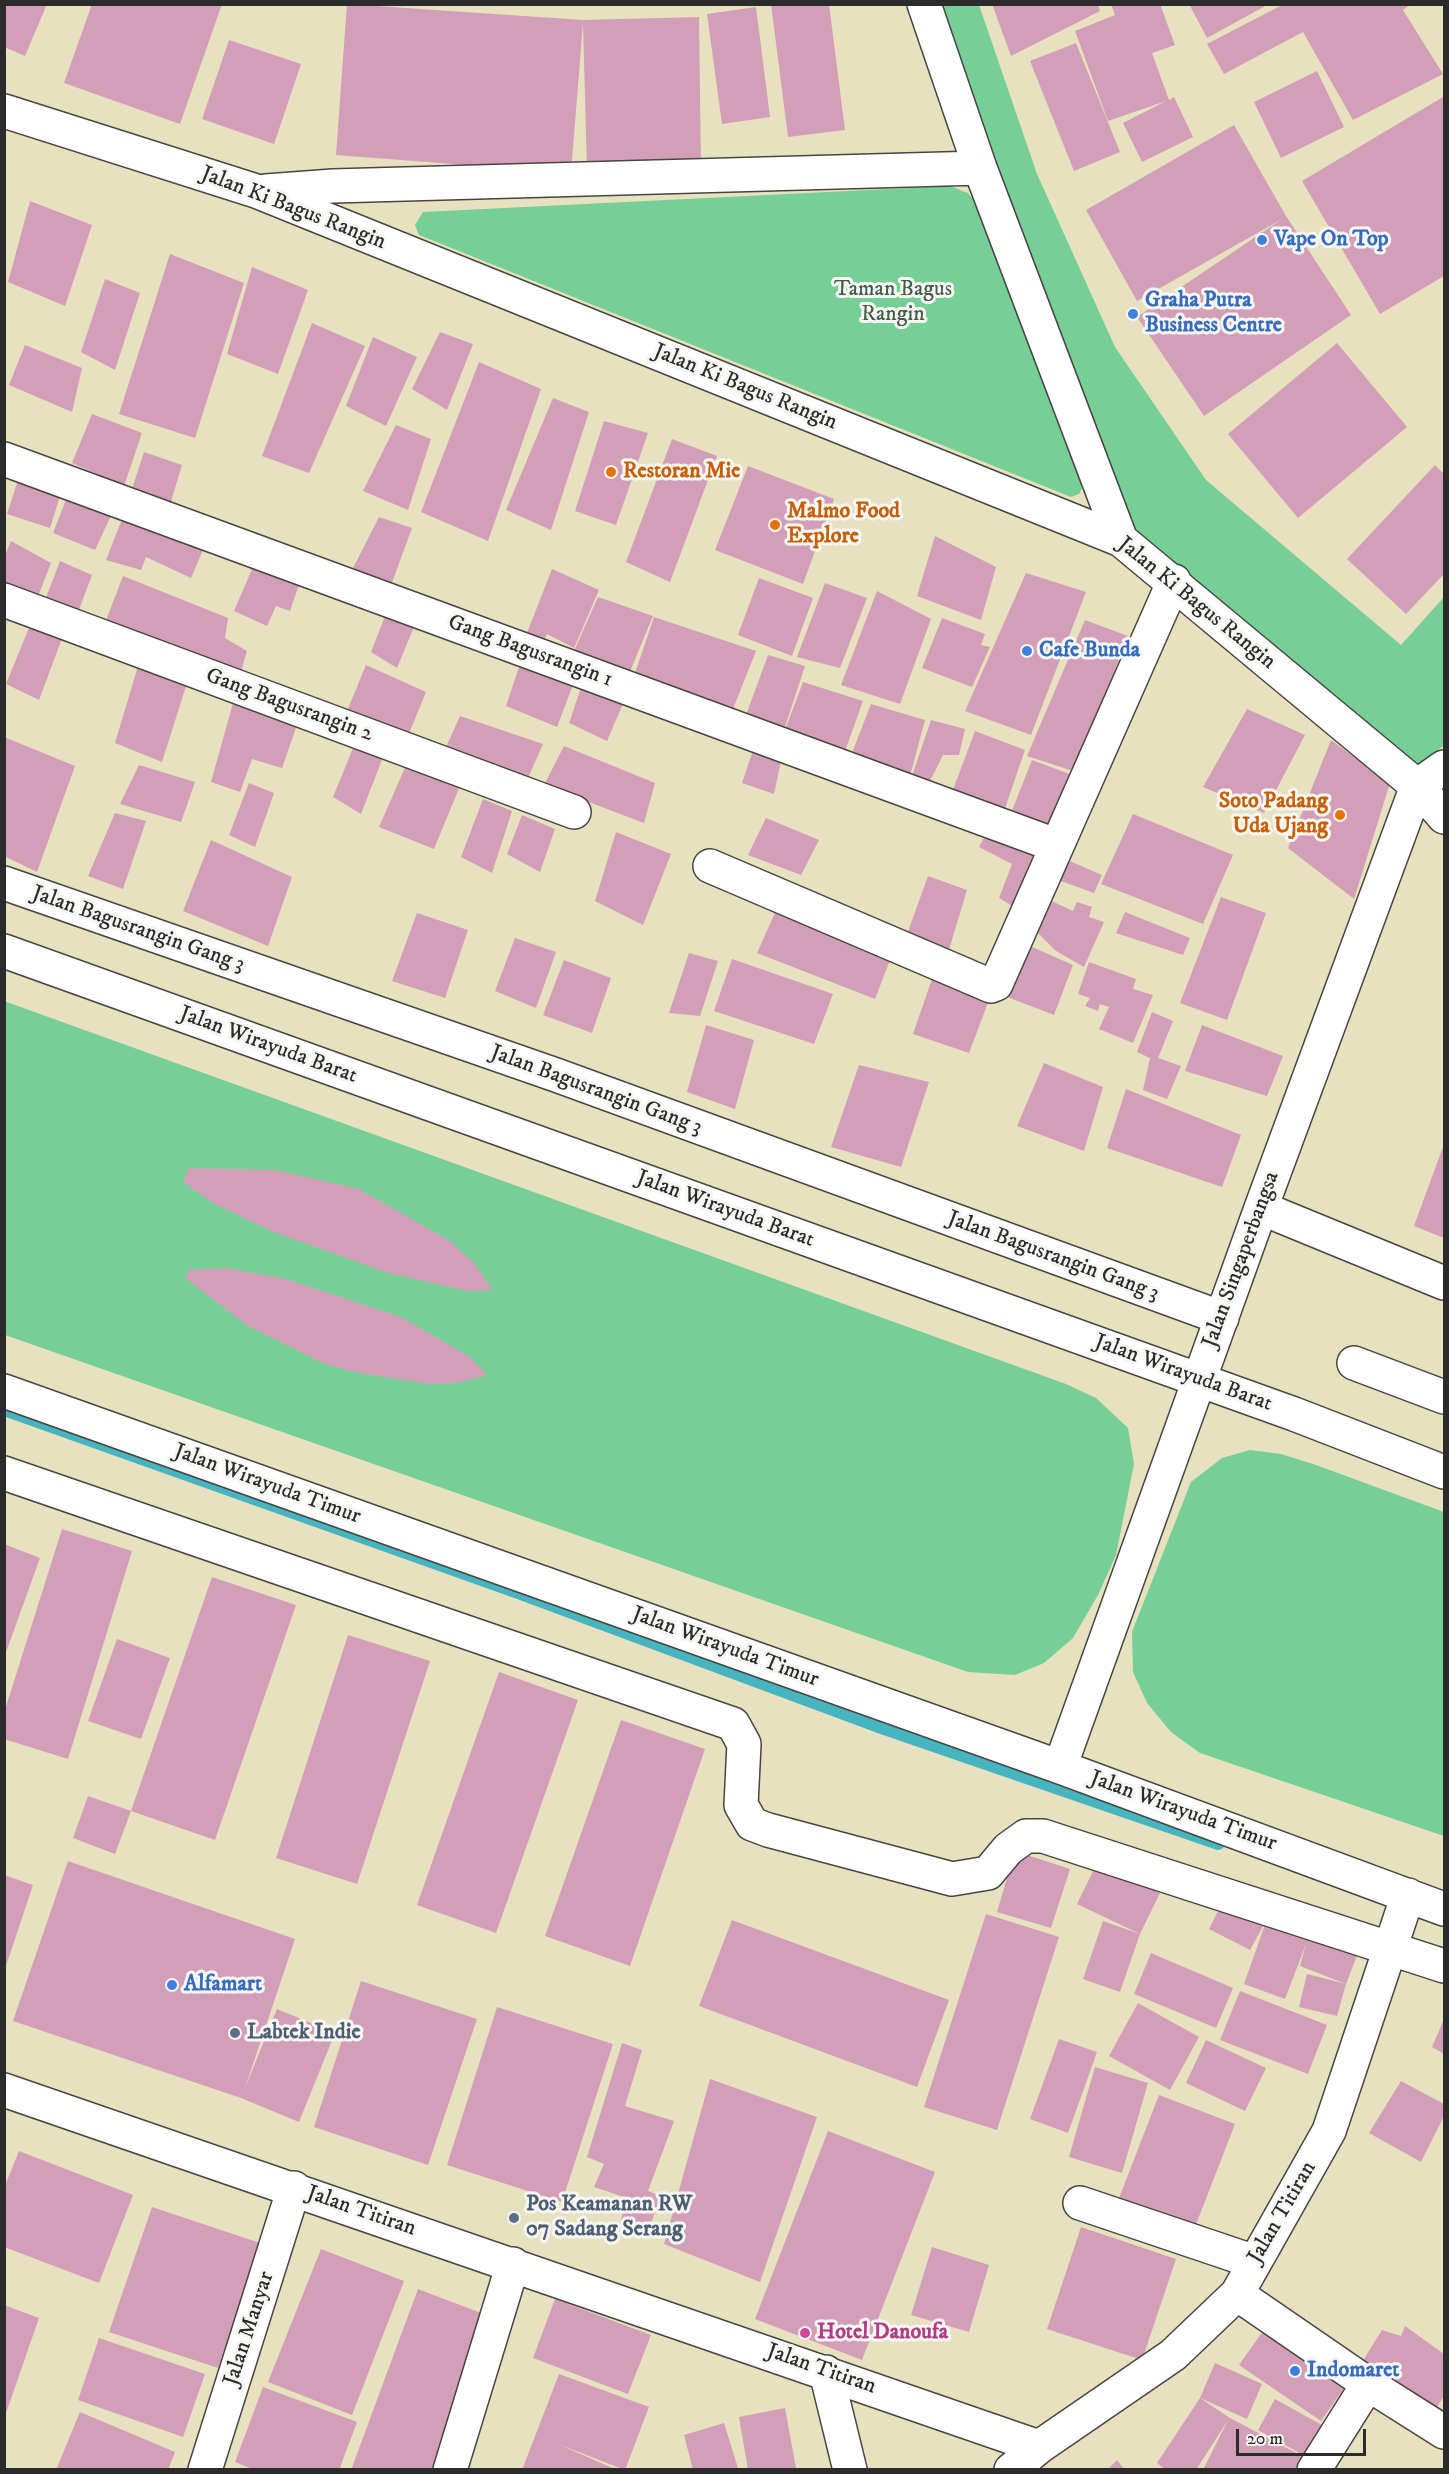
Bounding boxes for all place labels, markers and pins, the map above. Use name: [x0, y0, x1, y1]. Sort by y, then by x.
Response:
place label: Vape On Top: [1274, 227, 1389, 253]
marker: Vape On Top: [1255, 233, 1269, 247]
place label: Graha Putra Business Centre: [1145, 288, 1282, 340]
marker: Graha Putra Business Centre: [1126, 307, 1140, 321]
place label: Restoran Mie: [623, 459, 740, 485]
marker: Restoran Mie: [604, 465, 618, 479]
place label: Malmo Food Explore: [787, 499, 900, 550]
marker: Malmo Food Explore: [768, 518, 782, 532]
place label: Cafe Bunda: [1039, 638, 1140, 664]
marker: Cafe Bunda: [1020, 644, 1034, 658]
place label: Soto Padang Uda Ujang: [1219, 789, 1328, 840]
marker: Soto Padang Uda Ujang: [1333, 808, 1347, 822]
place label: Alfamart: [184, 1972, 262, 1998]
marker: Alfamart: [165, 1978, 179, 1992]
place label: Labtek Indie: [247, 2020, 361, 2046]
marker: Labtek Indie: [228, 2026, 242, 2040]
place label: Pos Keamanan RW 07 Sadang Serang: [526, 2192, 692, 2244]
marker: Pos Keamanan RW 07 Sadang Serang: [507, 2211, 521, 2225]
place label: Hotel Danoufa: [817, 2320, 948, 2346]
marker: Hotel Danoufa: [798, 2326, 812, 2340]
place label: Indomaret: [1307, 2358, 1399, 2384]
marker: Indomaret: [1288, 2364, 1302, 2378]

